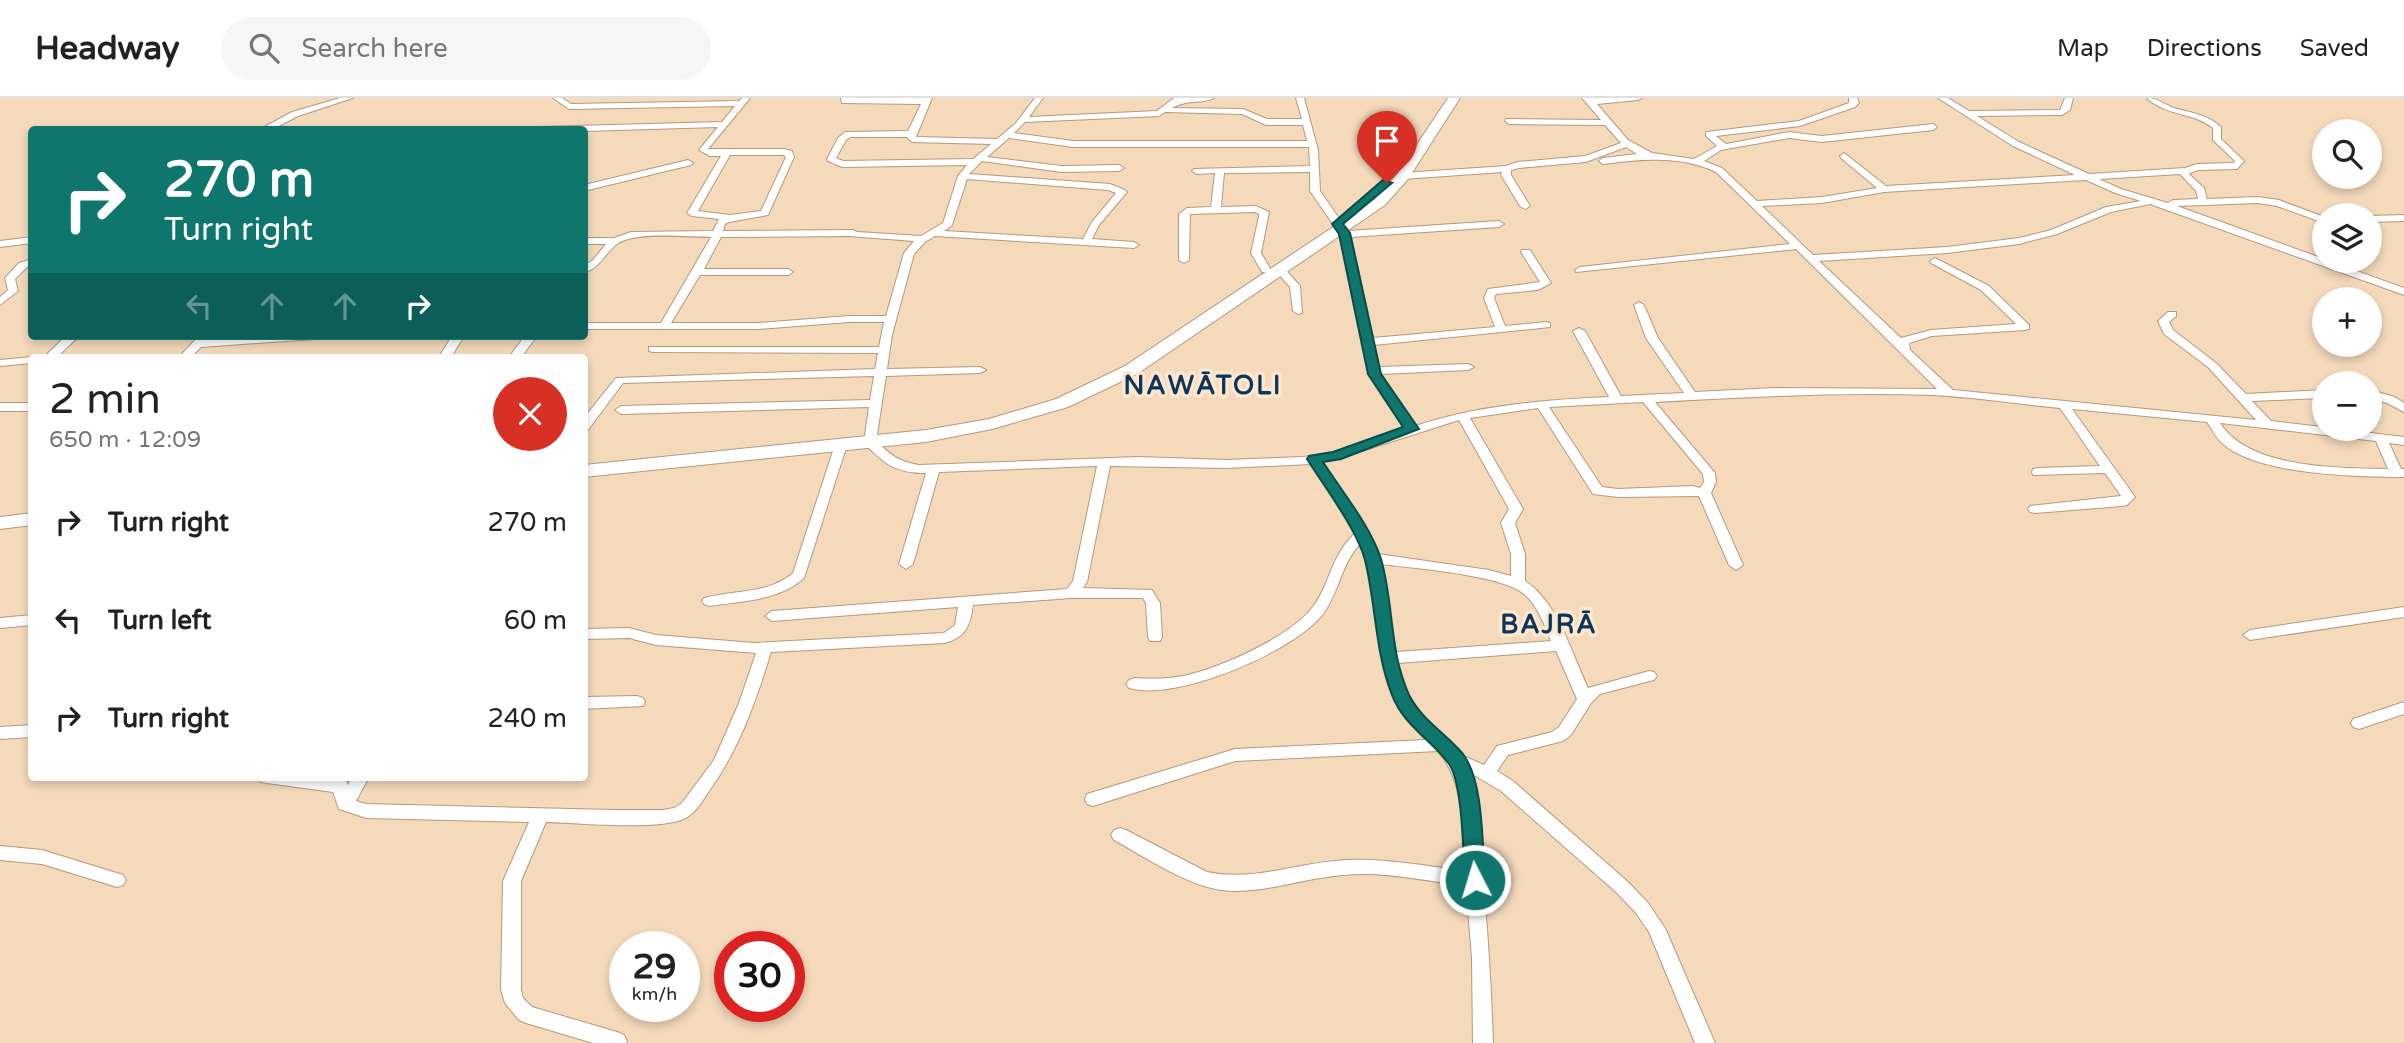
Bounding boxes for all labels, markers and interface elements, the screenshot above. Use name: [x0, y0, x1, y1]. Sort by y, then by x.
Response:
search box: [221, 17, 711, 80]
text: Headway: [35, 29, 179, 68]
icon: search: [245, 29, 283, 67]
text: Search here: [301, 33, 448, 64]
text: Map: [2057, 34, 2109, 63]
text: Directions: [2147, 34, 2262, 63]
text: Saved: [2300, 34, 2369, 63]
pin: [1357, 111, 1417, 183]
map controls: [2312, 119, 2382, 441]
button: search: [2312, 119, 2382, 189]
icon: arrive: [1368, 122, 1406, 160]
text: 270 m: [164, 151, 314, 210]
icon: right: [49, 154, 140, 245]
button: layers: [2312, 203, 2382, 273]
text: Turn right: [164, 211, 313, 249]
icon: left: [180, 287, 218, 325]
icon: ahead: [253, 287, 291, 325]
icon: ahead: [326, 287, 364, 325]
icon: right: [399, 287, 437, 325]
button: +: [2312, 287, 2382, 357]
district label: NAWĀTOLI: [1123, 370, 1283, 401]
button: −: [2312, 371, 2382, 441]
text: 2 min: [49, 374, 161, 425]
button: close: [493, 377, 567, 451]
text: 650 m · 12:09: [49, 426, 201, 454]
icon: right: [49, 503, 87, 541]
text: Turn right: [108, 507, 229, 538]
text: 270 m: [487, 507, 567, 538]
icon: left: [49, 601, 87, 639]
text: Turn left: [108, 605, 211, 636]
text: 60 m: [504, 605, 567, 636]
district label: BAJRĀ: [1500, 609, 1598, 640]
icon: right: [49, 699, 87, 737]
text: Turn right: [108, 703, 229, 734]
text: 240 m: [487, 703, 567, 734]
position arrow: [1438, 843, 1512, 917]
speed limit sign: 30: [714, 931, 805, 1022]
text: 29: [633, 946, 676, 988]
text: km/h: [632, 983, 677, 1005]

